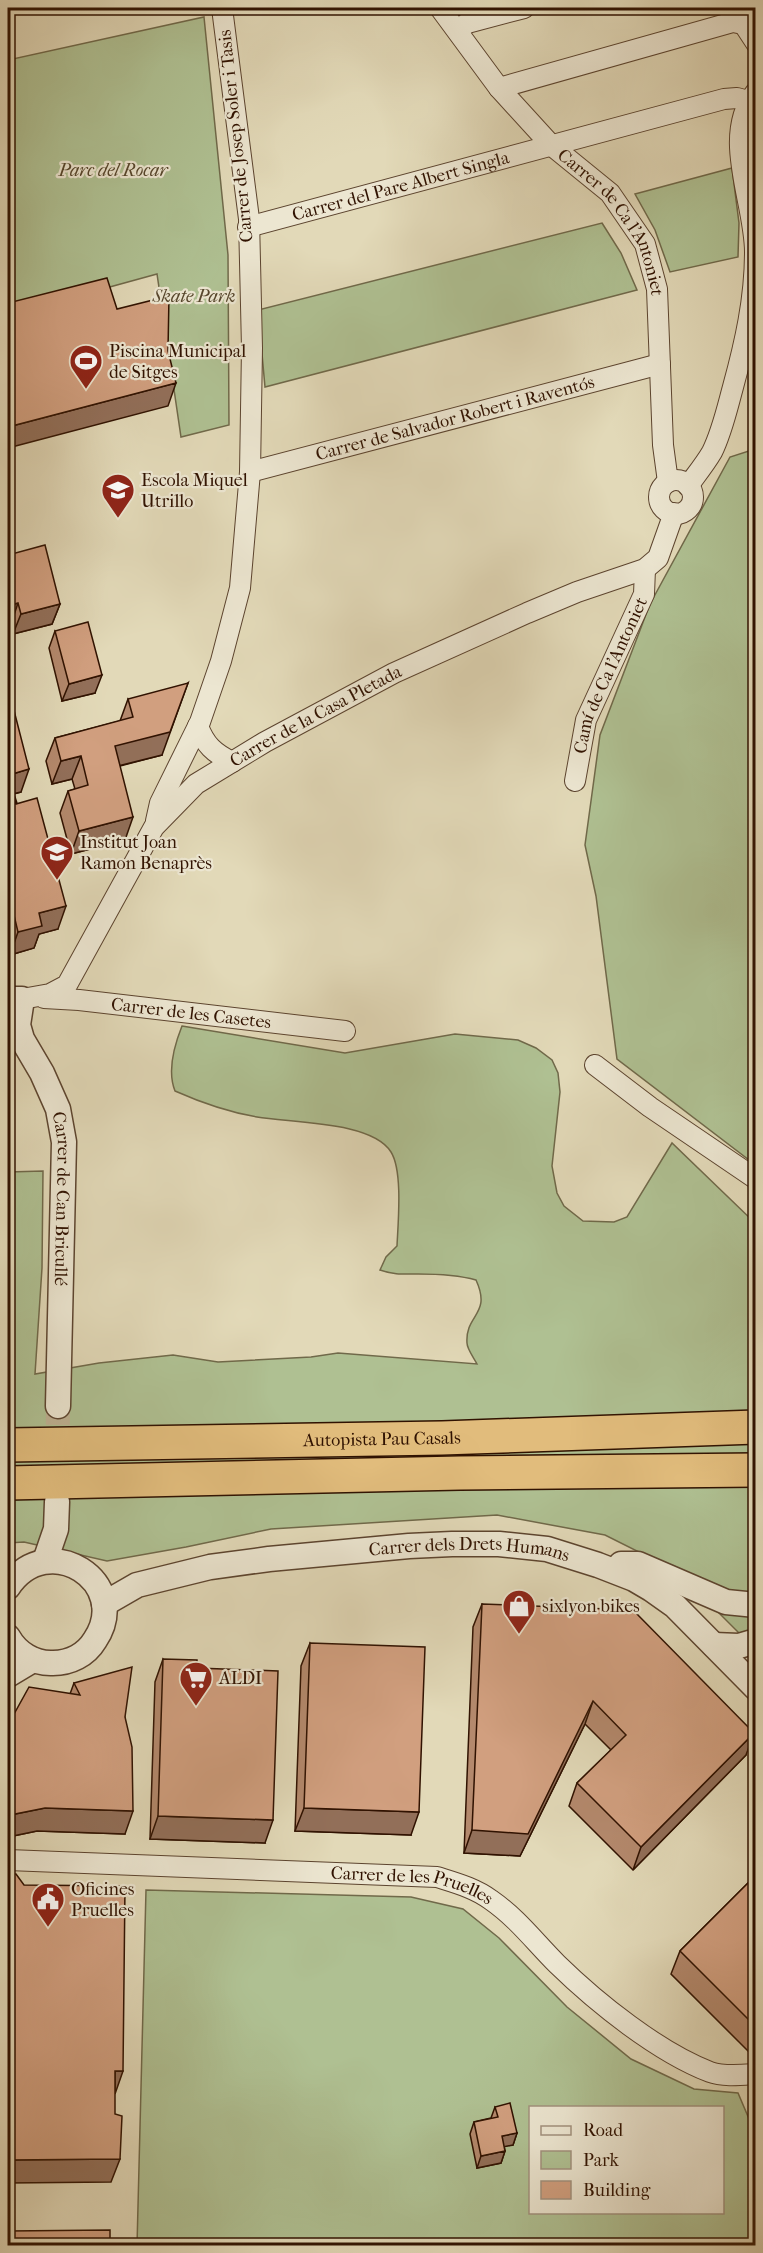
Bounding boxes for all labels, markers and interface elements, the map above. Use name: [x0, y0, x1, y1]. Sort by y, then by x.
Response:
street label: Carrer de Josep Soler i Tasis: [214, 28, 258, 243]
street label: Carrer de Ca l'Antoniet: [553, 144, 668, 297]
street label: Carrer del Pare Albert Singla: [290, 147, 512, 225]
park label: Parc del Rocar: [57, 160, 169, 181]
park label: Skate Park: [152, 286, 235, 307]
place label: Piscina Municipal de Sitges: [109, 341, 246, 383]
sports icon: Piscina Municipal de Sitges: [68, 343, 104, 390]
street label: Carrer de Salvador Robert i Raventós: [313, 371, 597, 465]
place label: Escola Miquel Utrillo: [141, 470, 248, 512]
school or university icon: Escola Miquel Utrillo: [100, 472, 136, 519]
street label: Camí de Ca l'Antoniet: [570, 593, 652, 755]
street label: Carrer de la Casa Pletada: [226, 660, 405, 771]
place label: Institut Joan Ramon Benaprès: [80, 832, 212, 874]
school or university icon: Institut Joan Ramon Benaprès: [39, 834, 75, 881]
street label: Carrer de les Casetes: [110, 993, 273, 1033]
street label: Carrer de Can Bricullé: [48, 1110, 75, 1286]
street label: Autopista Pau Casals: [302, 1427, 461, 1451]
street label: Carrer dels Drets Humans: [368, 1533, 573, 1566]
shop icon: sixlyon bikes: [501, 1588, 537, 1635]
place label: sixlyon bikes: [542, 1596, 640, 1617]
supermarket icon: ALDI: [178, 1660, 214, 1707]
place label: ALDI: [218, 1668, 262, 1689]
street label: Carrer de les Pruelles: [330, 1862, 498, 1909]
place label: Oficines Pruelles: [71, 1879, 135, 1921]
public building icon: Oficines Pruelles: [30, 1881, 66, 1928]
legend: [529, 2106, 724, 2214]
text: Road: [583, 2120, 623, 2141]
text: Park: [583, 2150, 620, 2171]
text: Building: [583, 2180, 651, 2201]

